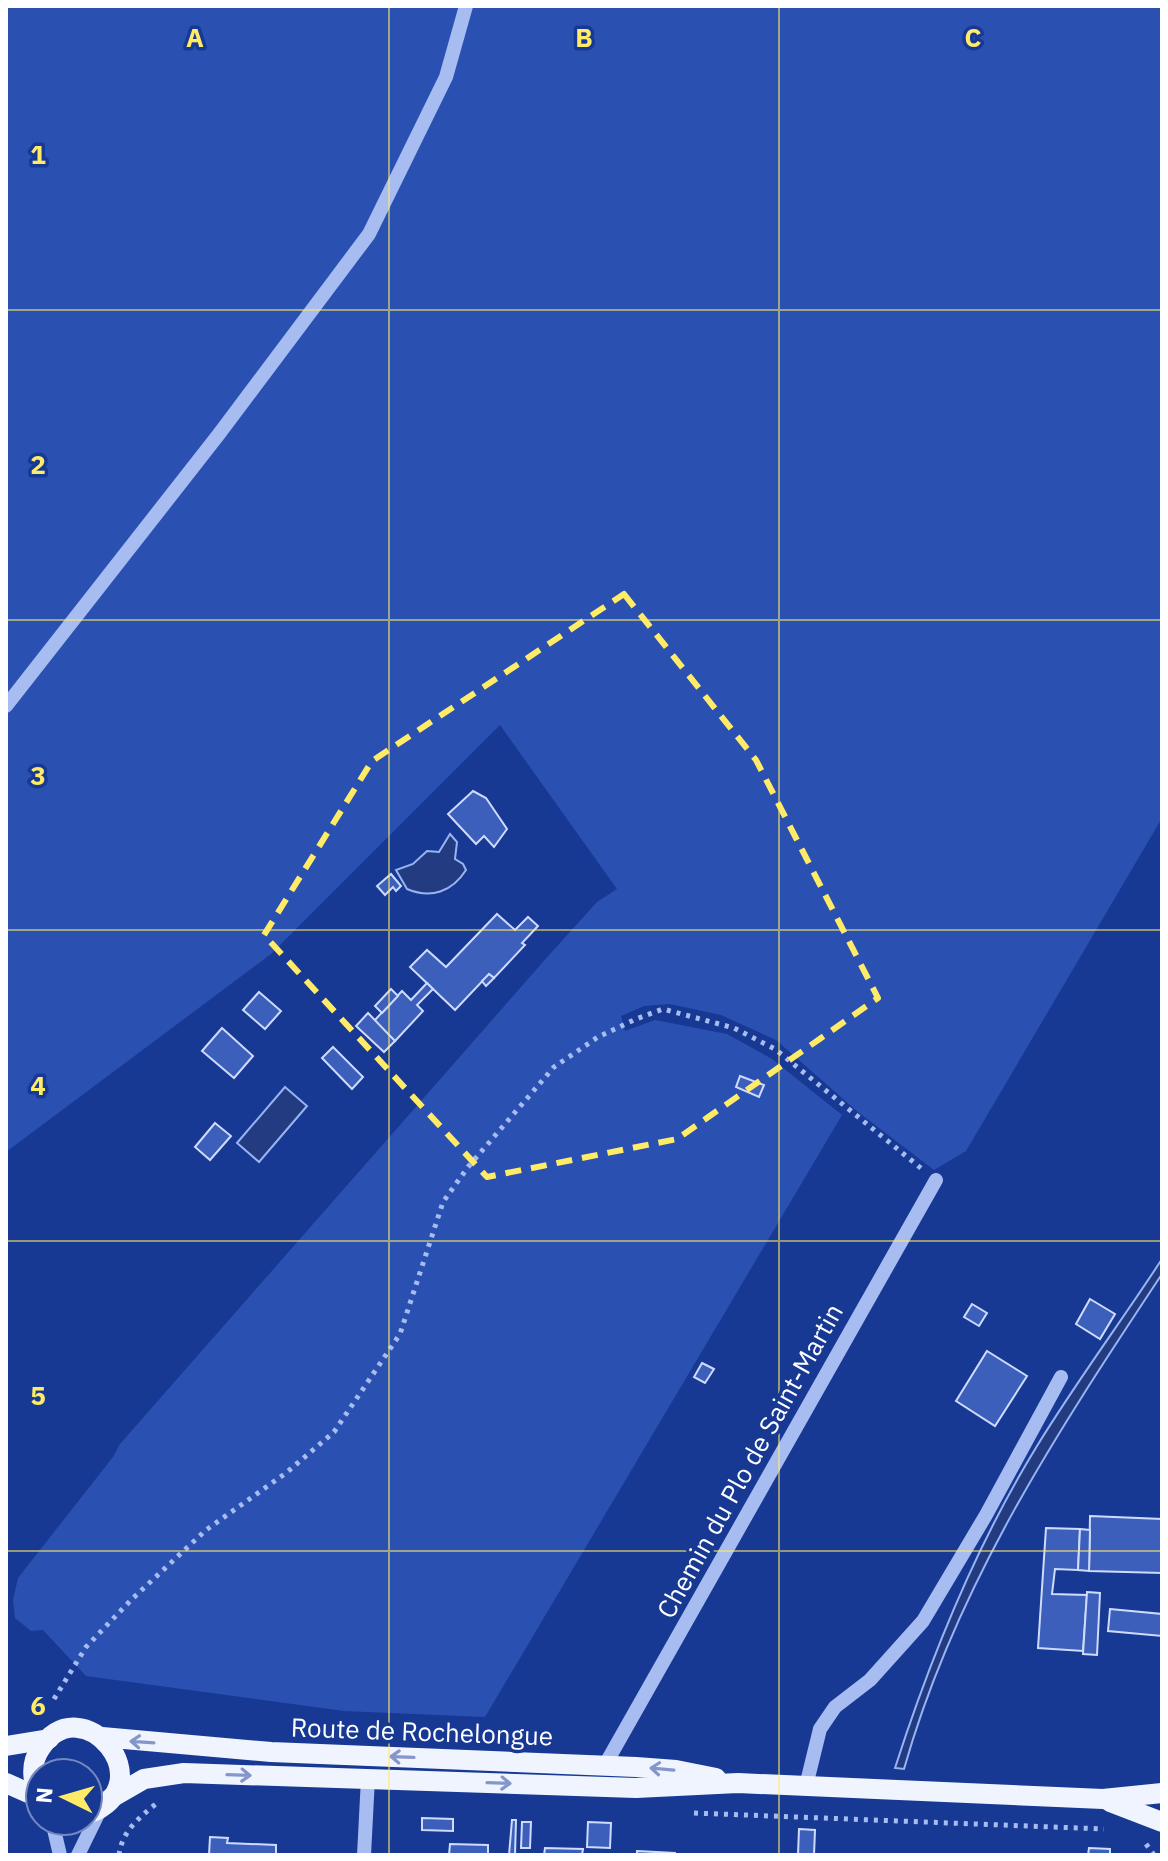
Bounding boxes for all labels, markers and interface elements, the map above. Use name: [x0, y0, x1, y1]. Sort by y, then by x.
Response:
text: A: [186, 20, 204, 54]
text: B: [575, 20, 593, 54]
text: C: [965, 20, 982, 54]
text: 1: [30, 137, 46, 171]
text: 2: [30, 447, 46, 481]
text: 3: [30, 758, 46, 792]
text: 4: [30, 1068, 46, 1102]
street label: Chemin du Plo de Saint-Martin: [648, 1297, 850, 1624]
text: 5: [30, 1378, 46, 1412]
text: 6: [30, 1688, 46, 1722]
street label: Route de Rochelongue: [290, 1709, 554, 1753]
one-way arrow: [129, 1735, 156, 1750]
one-way arrow: [389, 1750, 416, 1765]
north arrow: [24, 1757, 104, 1837]
one-way arrow: [649, 1761, 676, 1776]
one-way arrow: [225, 1767, 252, 1782]
one-way arrow: [485, 1776, 512, 1791]
text: N: [28, 1786, 59, 1804]

